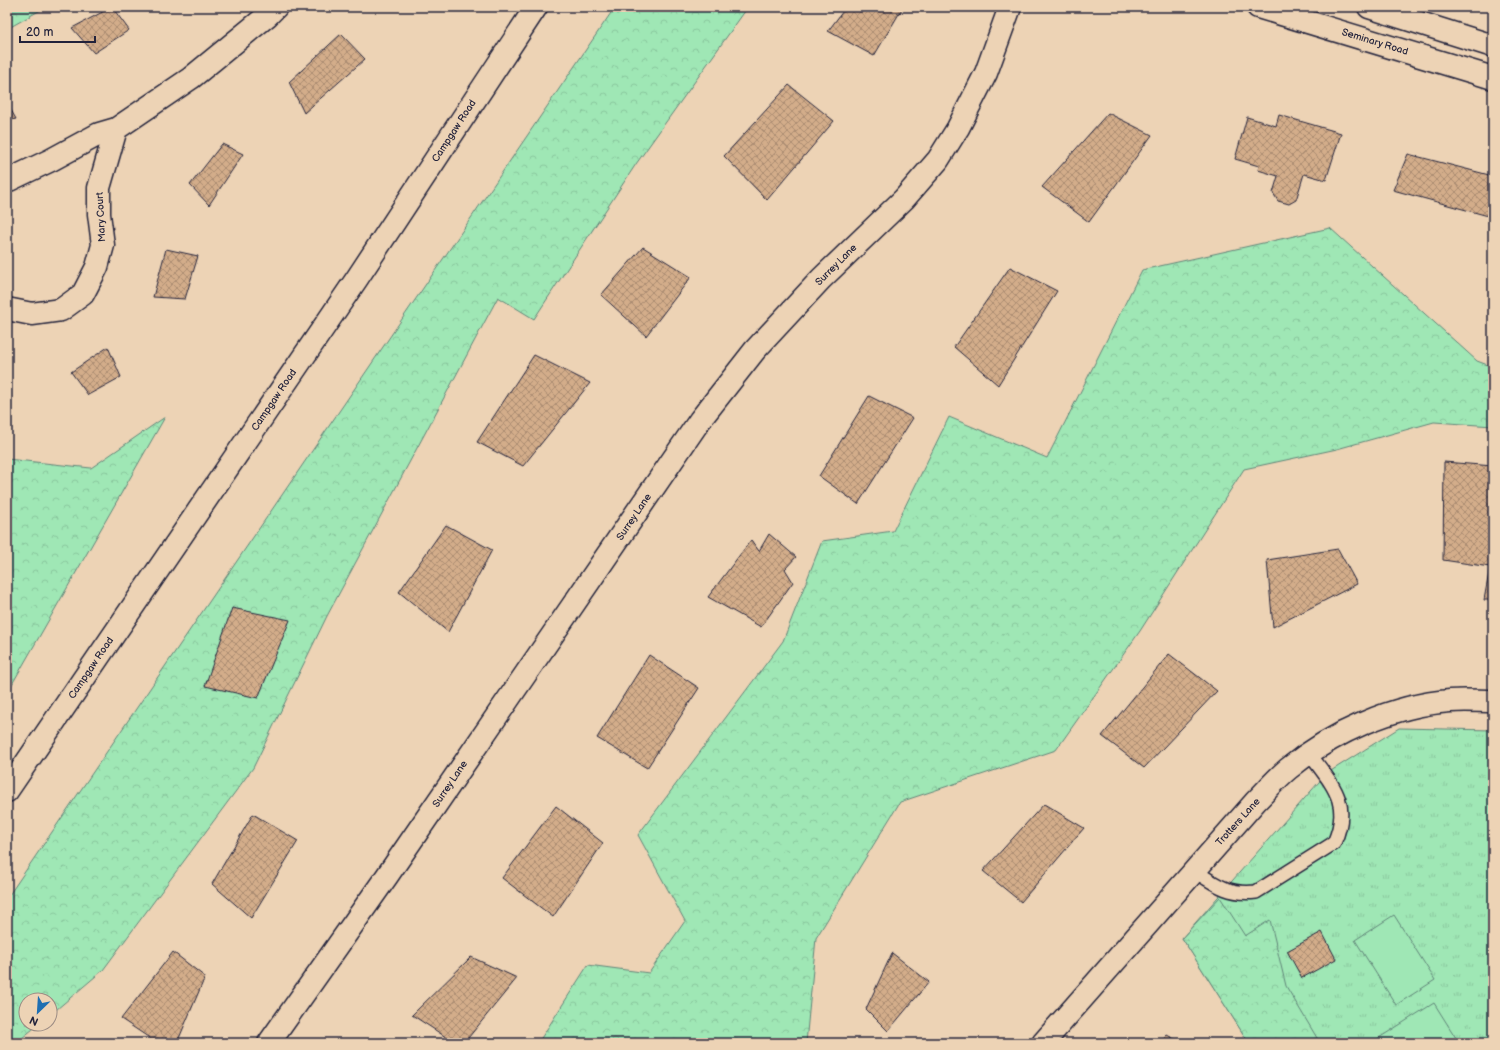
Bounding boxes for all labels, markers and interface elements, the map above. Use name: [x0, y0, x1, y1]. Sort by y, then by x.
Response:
scale bar: [20, 18, 95, 44]
text: 20 m: [26, 25, 53, 40]
street label: Seminary Road: [1340, 26, 1410, 58]
street label: Campgaw Road: [429, 97, 479, 164]
street label: Mary Court: [94, 192, 108, 242]
street label: Surrey Lane: [813, 242, 859, 288]
street label: Campgaw Road: [249, 367, 299, 433]
street label: Surrey Lane: [614, 491, 654, 543]
street label: Campgaw Road: [66, 635, 116, 701]
street label: Surrey Lane: [430, 758, 470, 810]
street label: Trotters Lane: [1213, 796, 1263, 848]
north arrow: [18, 992, 58, 1032]
text: N: [27, 1013, 40, 1028]

